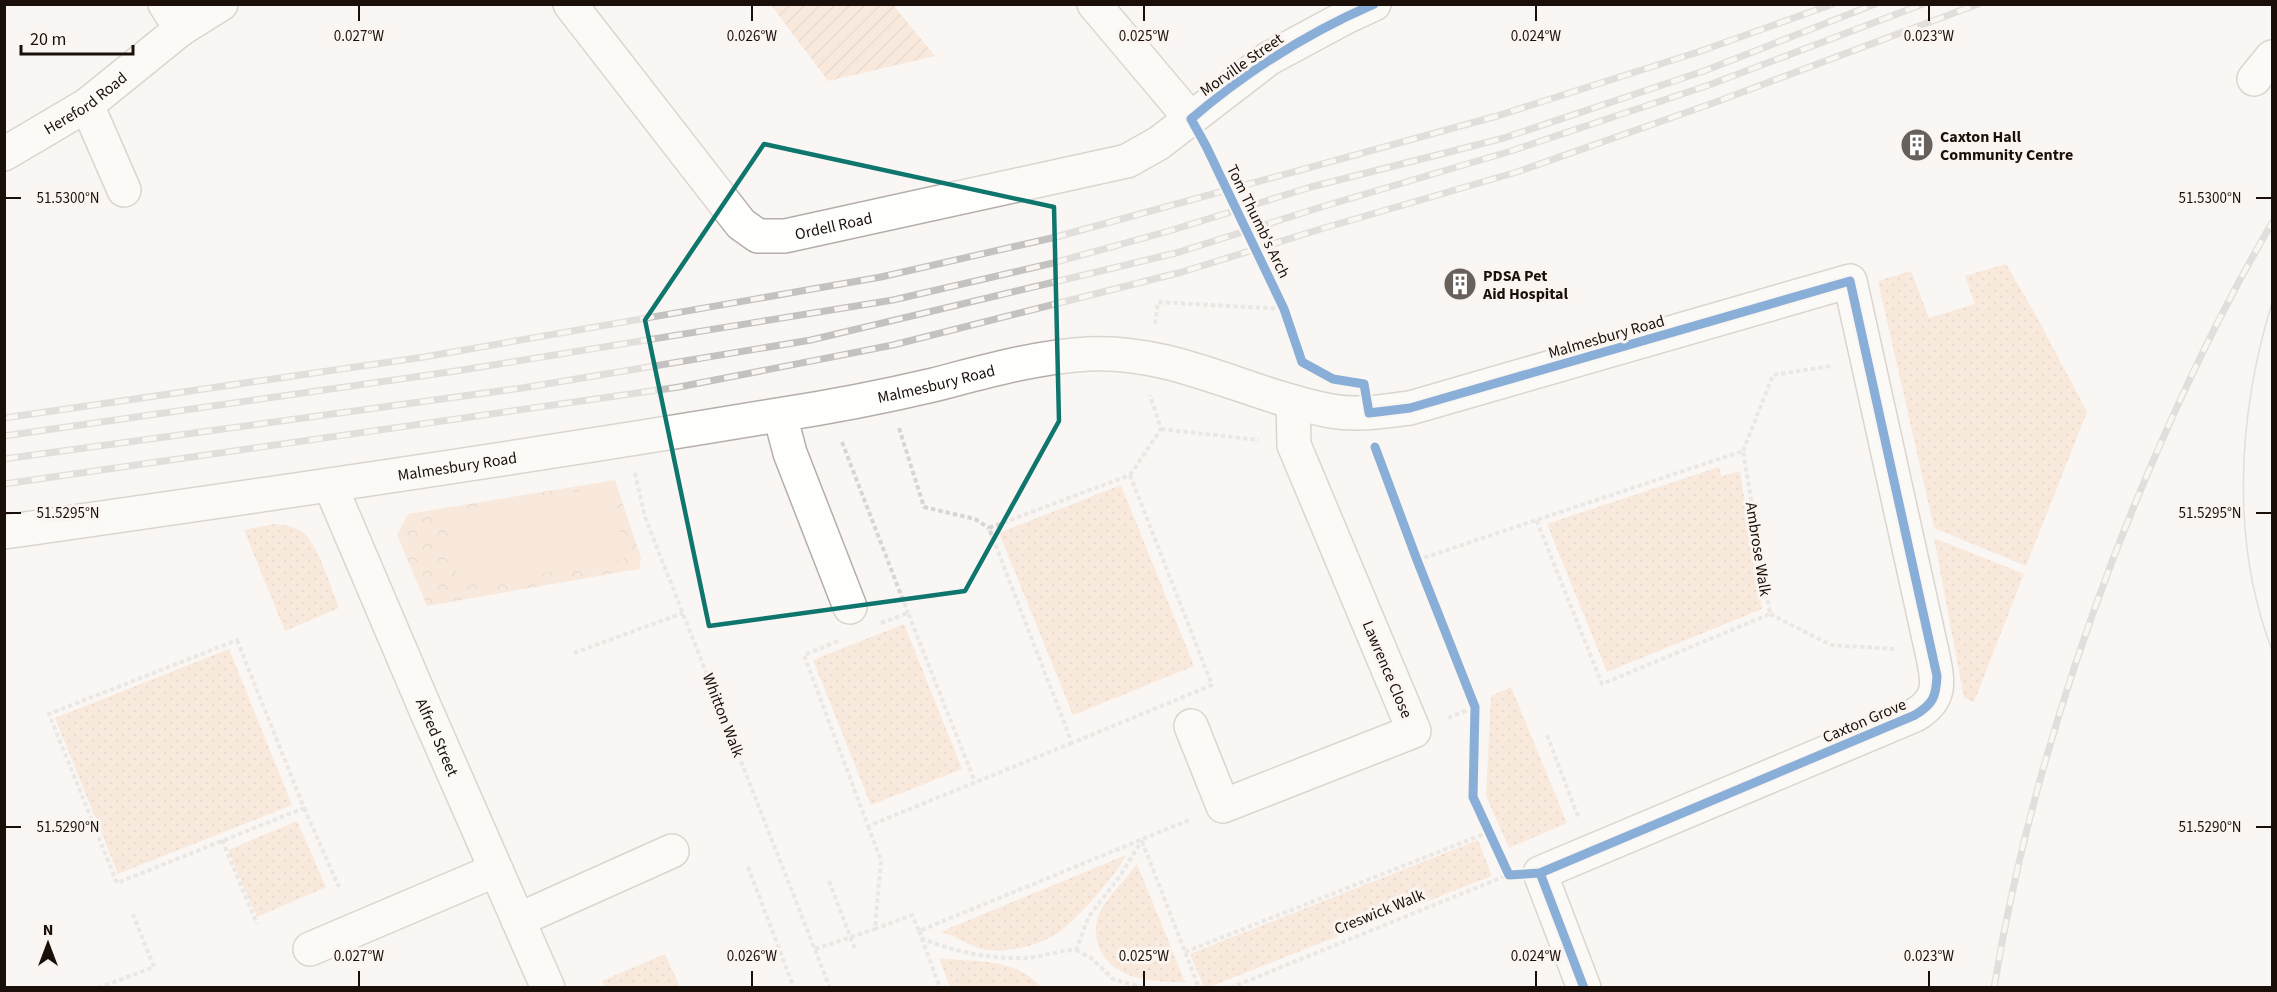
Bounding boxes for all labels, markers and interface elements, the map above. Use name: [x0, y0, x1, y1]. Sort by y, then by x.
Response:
scale bar: [21, 18, 134, 56]
text: 0.027°W: [334, 26, 384, 47]
text: 0.026°W: [727, 26, 777, 47]
text: 0.025°W: [1119, 26, 1169, 47]
text: 0.024°W: [1511, 26, 1561, 47]
text: 0.023°W: [1904, 26, 1954, 47]
text: 20 m: [30, 27, 66, 52]
street label: Morville Street: [1196, 28, 1288, 102]
street label: Hereford Road: [40, 67, 132, 140]
place label: Caxton Hall Community Centre: [1940, 126, 2073, 166]
building icon: Caxton Hall Community Centre: [1899, 127, 1935, 163]
street label: Tom Thumb's Arch: [1221, 161, 1295, 282]
text: 51.5300°N: [36, 188, 100, 209]
text: 51.5300°N: [2178, 188, 2242, 209]
street label: Ordell Road: [793, 207, 874, 246]
place label: PDSA Pet Aid Hospital: [1482, 265, 1568, 305]
building icon: PDSA Pet Aid Hospital: [1442, 266, 1478, 302]
street label: Malmesbury Road: [1545, 310, 1667, 364]
street label: Malmesbury Road: [875, 360, 997, 409]
street label: Malmesbury Road: [396, 447, 519, 487]
street label: Ambrose Walk: [1740, 500, 1776, 598]
text: 51.5295°N: [36, 503, 100, 524]
text: 51.5295°N: [2178, 503, 2242, 524]
street label: Lawrence Close: [1357, 617, 1418, 722]
street label: Whitton Walk: [697, 670, 749, 761]
street label: Caxton Grove: [1819, 693, 1910, 748]
street label: Alfred Street: [410, 695, 464, 780]
text: 51.5290°N: [36, 817, 100, 838]
text: 51.5290°N: [2178, 817, 2242, 838]
street label: Creswick Walk: [1331, 884, 1428, 940]
north arrow: [18, 914, 78, 974]
text: N: [43, 919, 53, 941]
text: 0.027°W: [334, 946, 384, 967]
text: 0.026°W: [727, 946, 777, 967]
text: 0.025°W: [1119, 946, 1169, 967]
text: 0.024°W: [1511, 946, 1561, 967]
text: 0.023°W: [1904, 946, 1954, 967]

